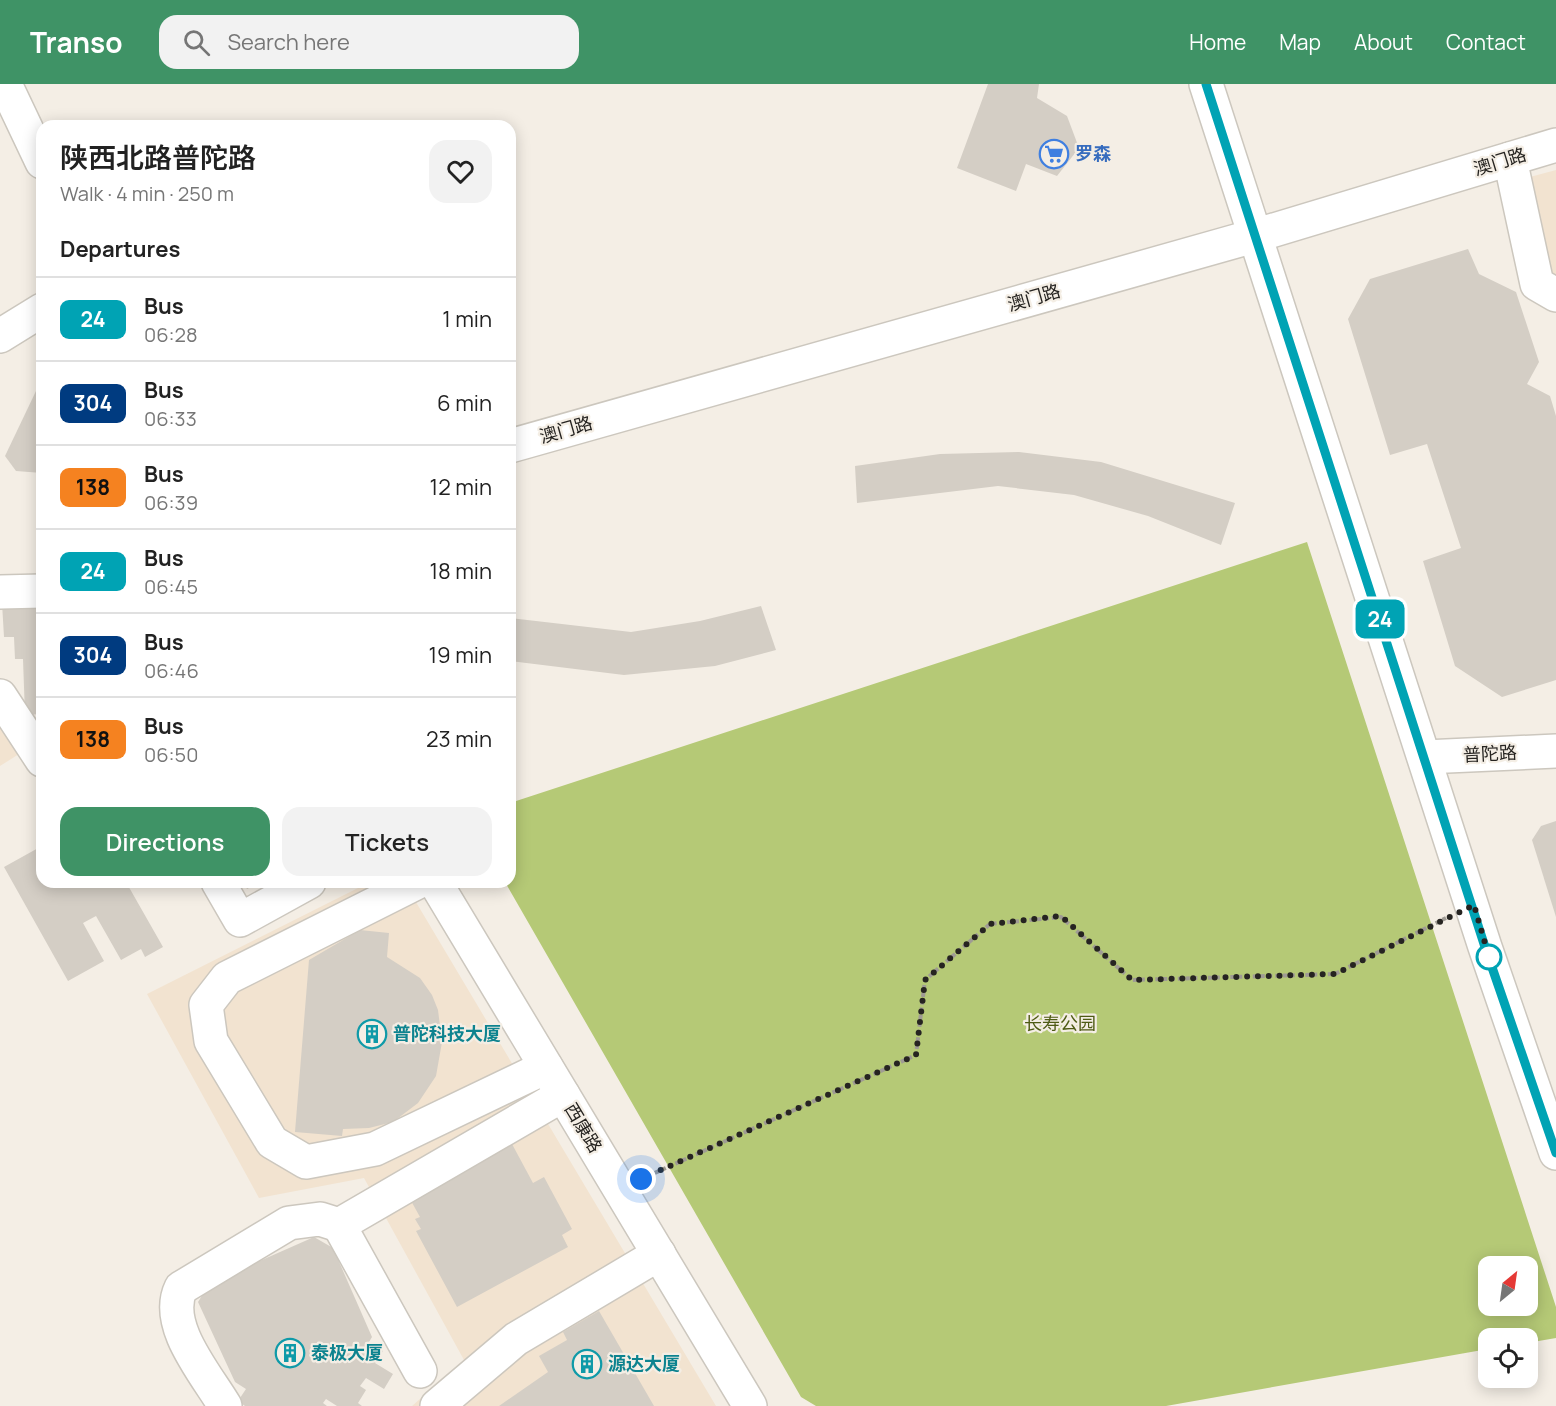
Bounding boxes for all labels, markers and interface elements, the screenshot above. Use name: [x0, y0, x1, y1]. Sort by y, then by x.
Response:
search box: [159, 15, 579, 69]
text: Transo: [30, 23, 123, 61]
icon: search: [180, 26, 213, 59]
text: Search here: [228, 27, 350, 57]
text: Home: [1189, 28, 1246, 56]
text: Map: [1279, 28, 1321, 56]
text: About: [1354, 28, 1413, 56]
text: Contact: [1446, 28, 1526, 56]
text: 陕西北路普陀路: [60, 138, 256, 176]
supermarket icon: 罗森: [1038, 138, 1070, 170]
button: heart: [429, 140, 492, 203]
place label: 罗森: [1075, 141, 1111, 165]
street label: 澳门路: [1470, 142, 1529, 180]
text: Walk · 4 min · 250 m: [60, 180, 234, 207]
text: Departures: [60, 234, 180, 264]
street label: 澳门路: [1004, 278, 1063, 316]
text: Bus: [144, 291, 184, 321]
text: 1 min: [442, 304, 492, 334]
text: 24: [81, 305, 105, 333]
text: 06:28: [144, 321, 198, 348]
text: Bus: [144, 375, 184, 405]
text: 6 min: [437, 388, 492, 418]
text: 304: [74, 389, 112, 417]
text: 06:33: [144, 405, 197, 432]
street label: 澳门路: [536, 410, 595, 448]
text: Bus: [144, 459, 184, 489]
text: 12 min: [430, 472, 492, 502]
text: 138: [76, 473, 110, 501]
text: 06:39: [144, 489, 198, 516]
text: Bus: [144, 543, 184, 573]
text: 18 min: [429, 556, 492, 586]
text: 24: [81, 557, 105, 585]
text: 06:45: [144, 573, 198, 600]
line badge: 24: [1353, 600, 1407, 638]
text: 24: [1368, 605, 1392, 633]
text: Bus: [144, 627, 184, 657]
text: 19 min: [429, 640, 492, 670]
text: 304: [74, 641, 112, 669]
text: 06:46: [144, 657, 199, 684]
text: Bus: [144, 711, 184, 741]
text: 23 min: [426, 724, 492, 754]
text: 138: [76, 725, 110, 753]
street label: 普陀路: [1462, 740, 1518, 766]
text: 06:50: [144, 741, 198, 768]
button: Directions: [60, 807, 270, 876]
button: Tickets: [282, 807, 492, 876]
unlabelled marker: [1476, 944, 1502, 970]
park label: 长寿公园: [1024, 1011, 1096, 1035]
building icon: 普陀科技大厦: [356, 1018, 388, 1050]
place label: 普陀科技大厦: [393, 1021, 501, 1045]
street label: 西康路: [560, 1098, 608, 1157]
your location: [626, 1164, 656, 1194]
north arrow: [1478, 1256, 1538, 1316]
map controls: [1478, 1256, 1538, 1388]
button: locate: [1478, 1328, 1538, 1388]
building icon: 泰极大厦: [274, 1337, 306, 1369]
place label: 泰极大厦: [311, 1340, 383, 1364]
building icon: 源达大厦: [571, 1348, 603, 1380]
place label: 源达大厦: [608, 1351, 680, 1375]

